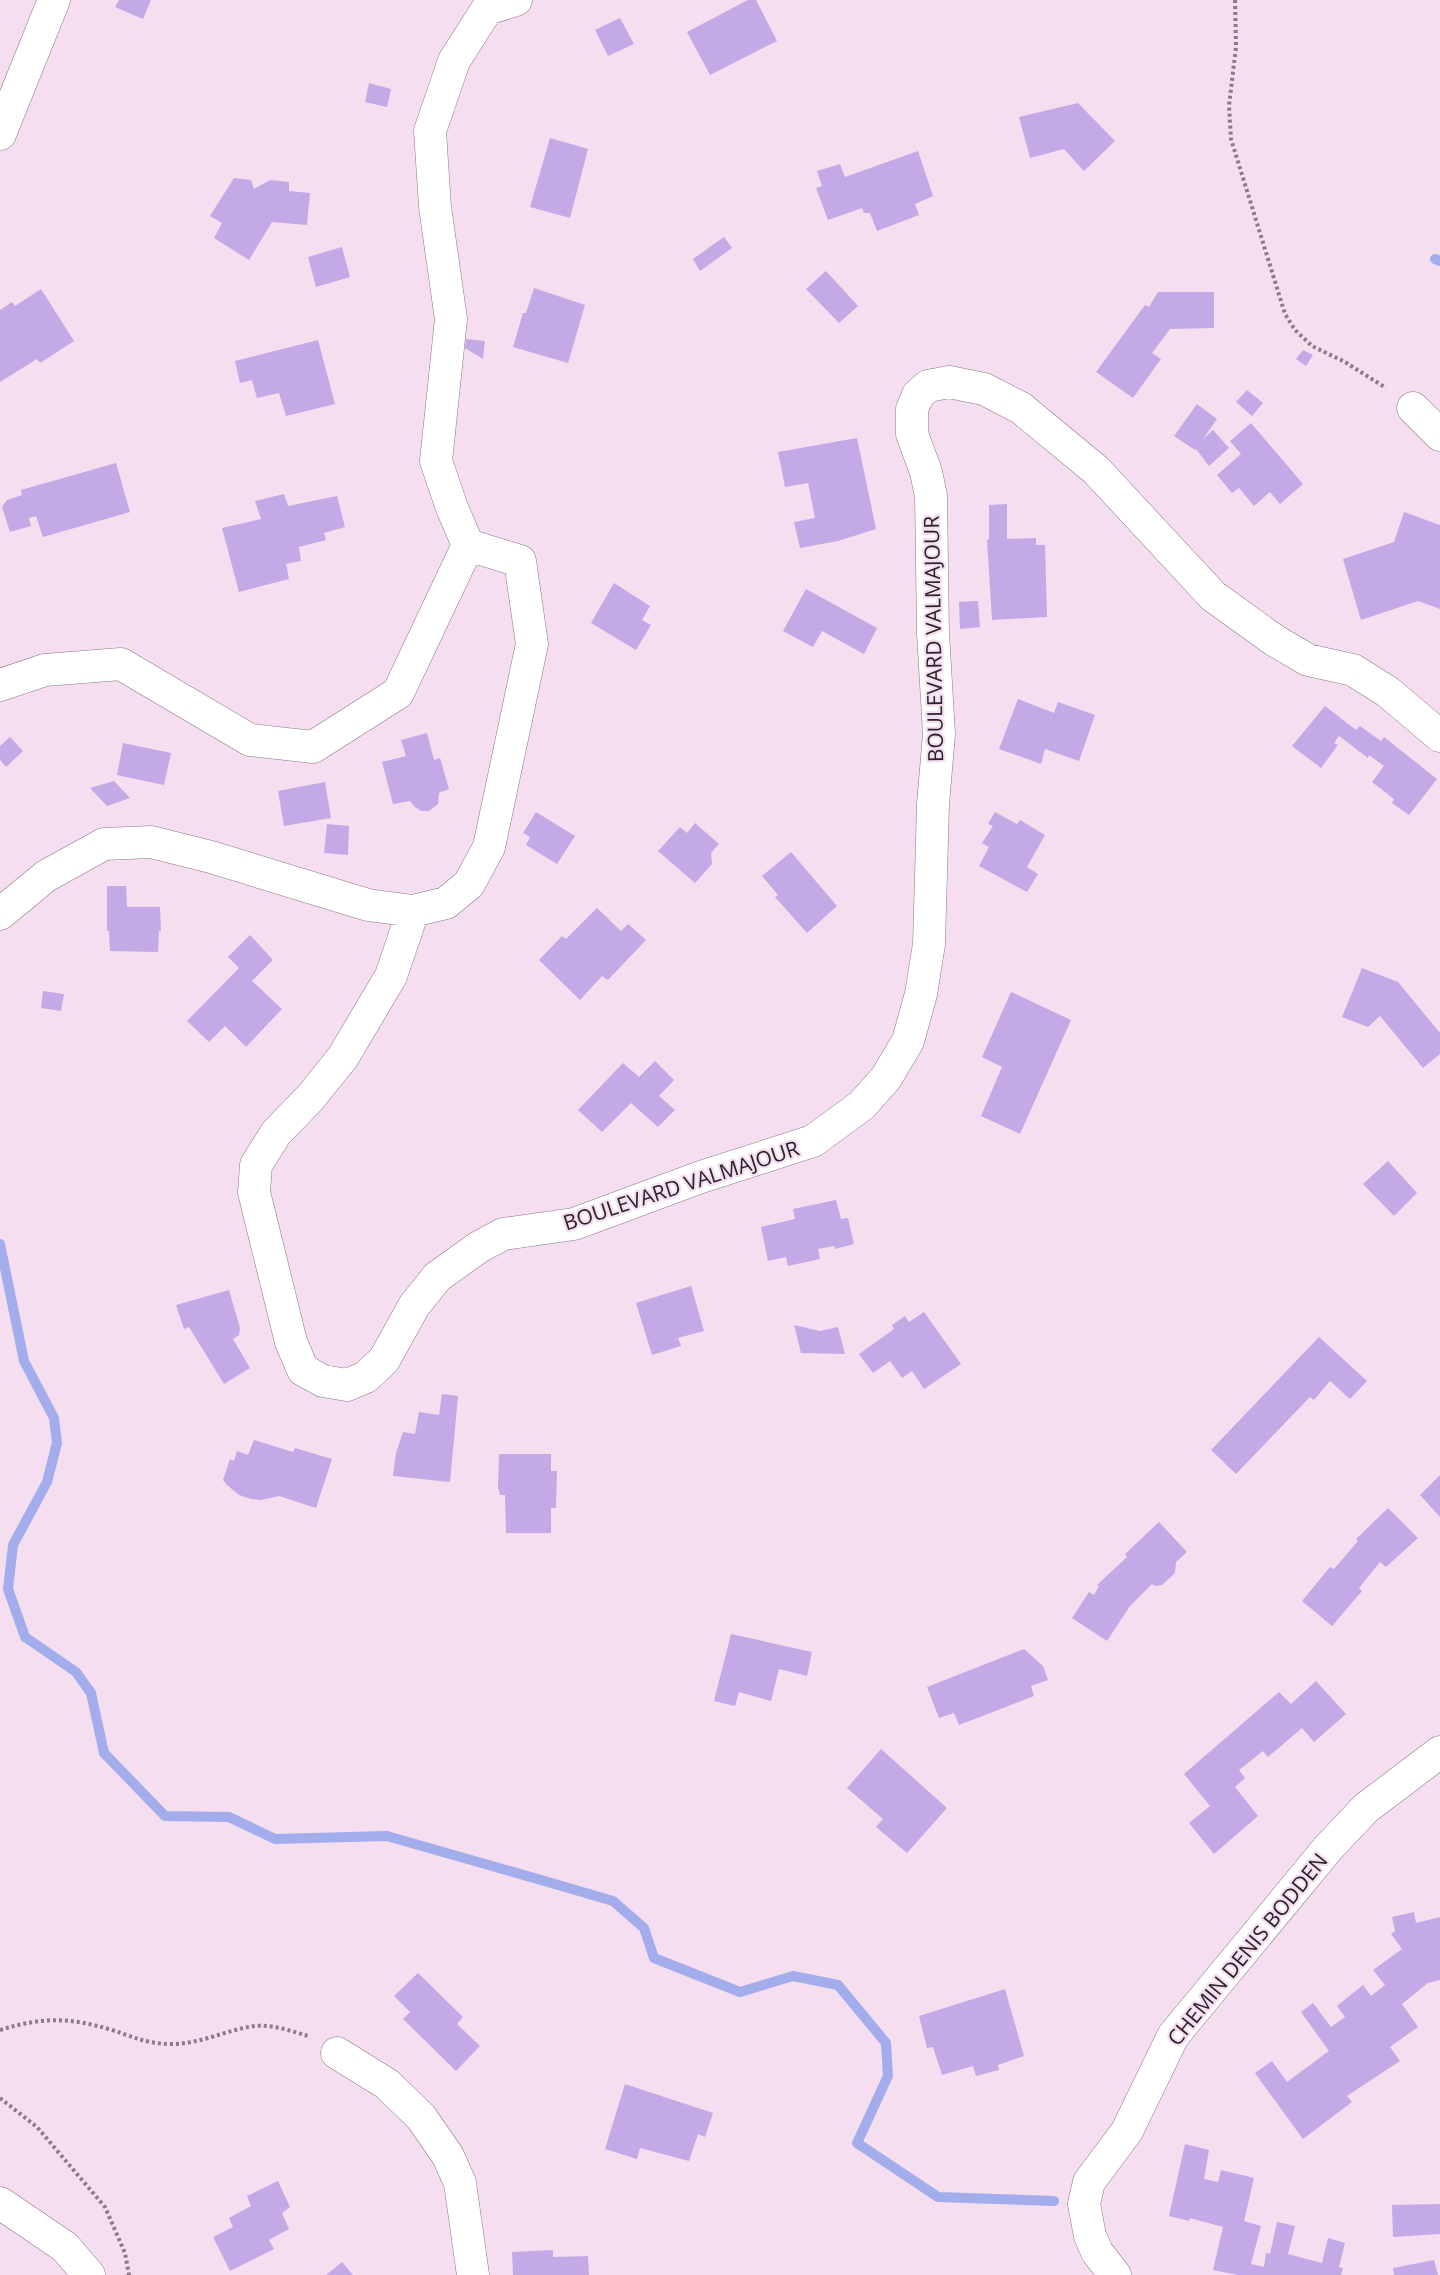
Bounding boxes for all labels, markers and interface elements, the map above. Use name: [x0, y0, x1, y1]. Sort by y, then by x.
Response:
street label: BOULEVARD VALMAJOUR: [917, 516, 949, 762]
street label: BOULEVARD VALMAJOUR: [559, 1134, 803, 1236]
street label: CHEMIN DENIS BODDEN: [1161, 1847, 1333, 2051]

